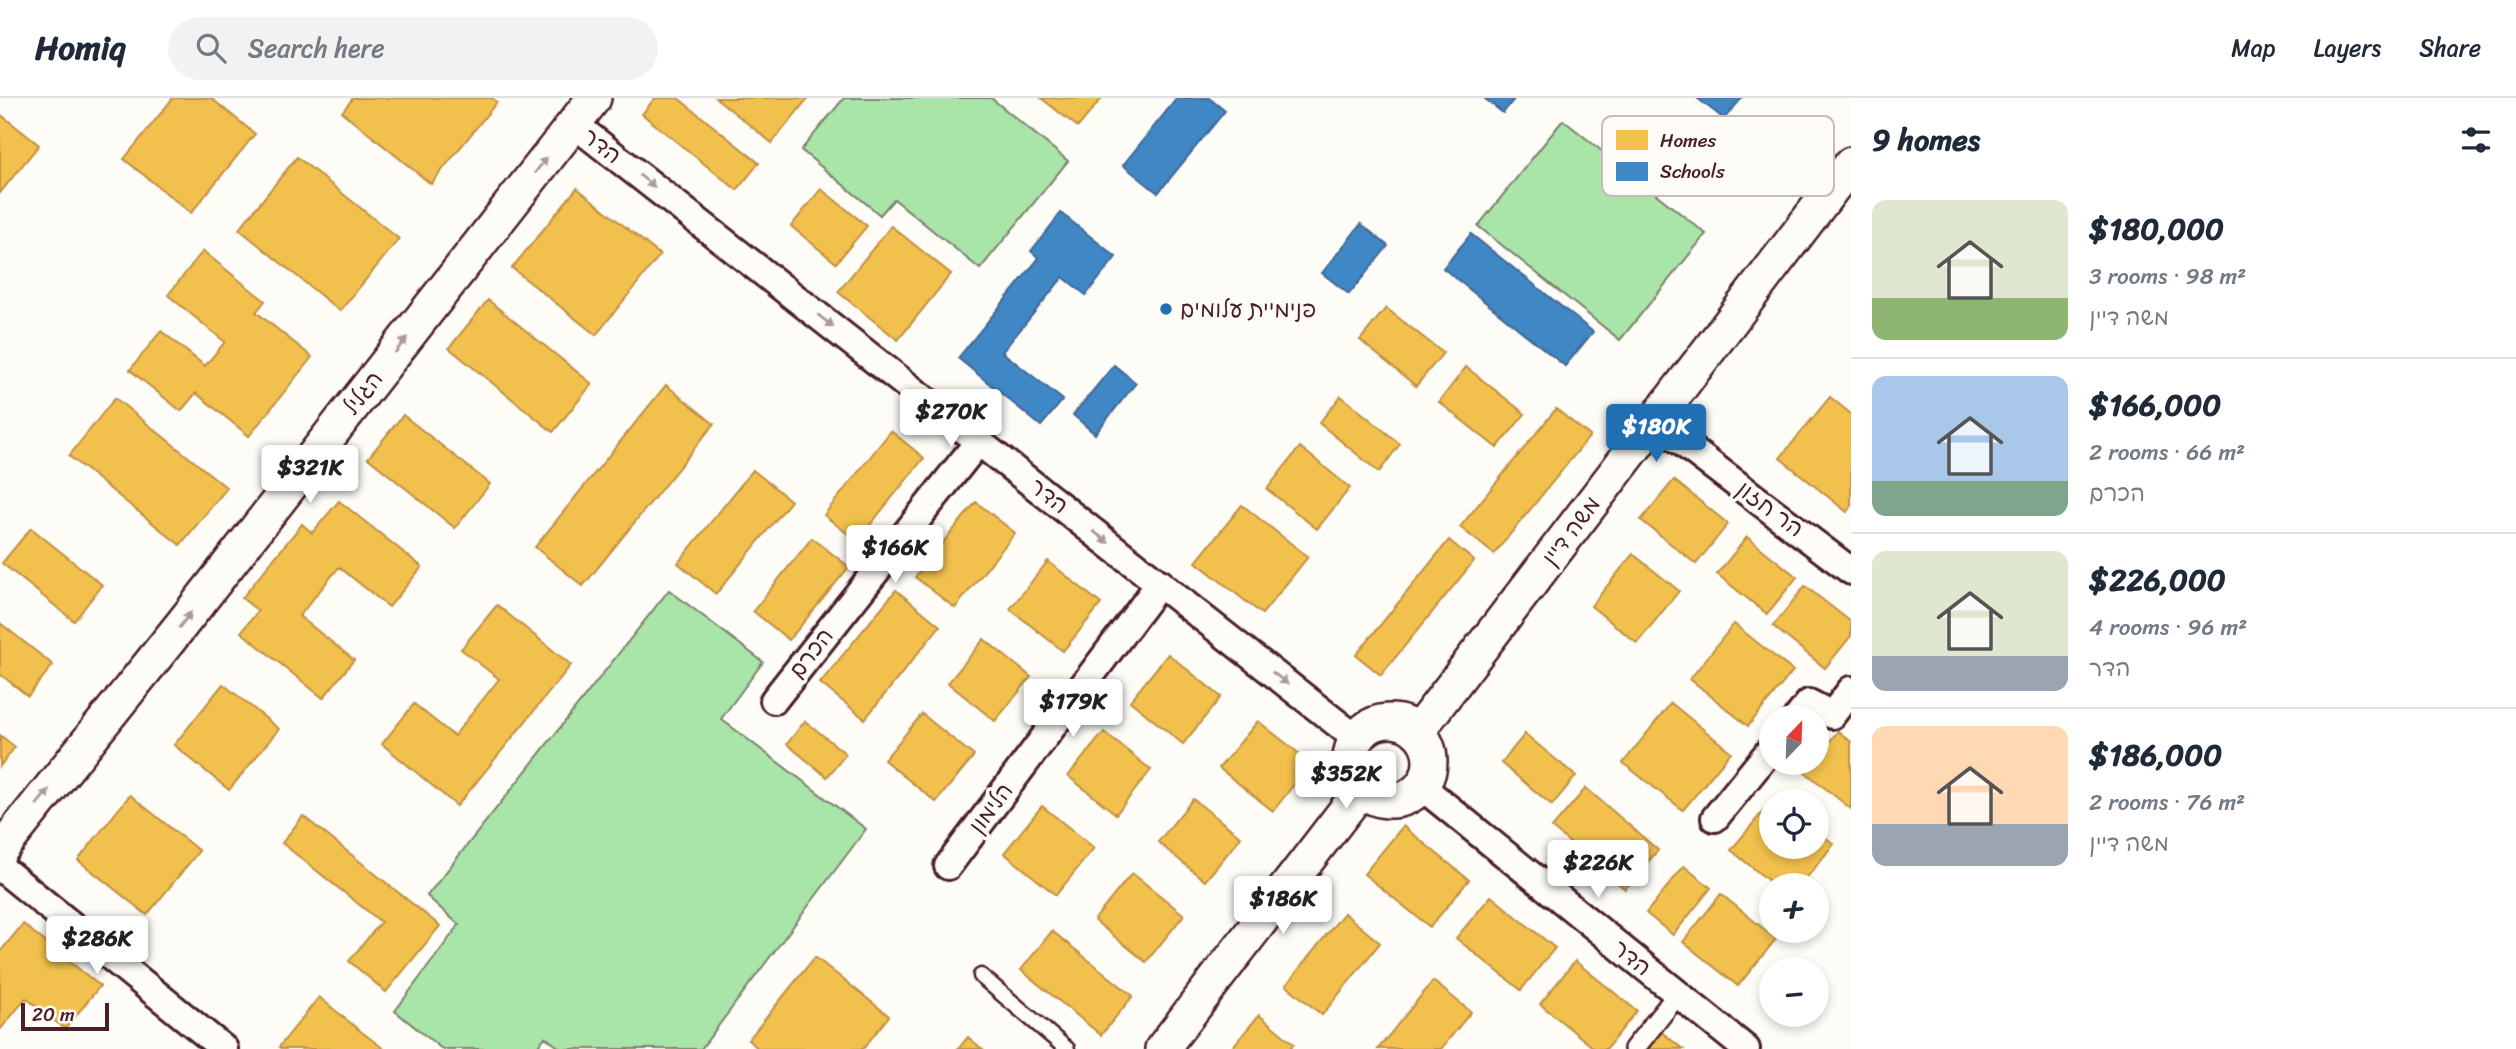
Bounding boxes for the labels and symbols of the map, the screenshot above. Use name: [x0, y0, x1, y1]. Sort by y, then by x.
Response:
legend: [1602, 116, 1834, 196]
street label: הדר: [573, 117, 631, 175]
text: Homes: [1660, 124, 1716, 157]
text: Schools: [1660, 155, 1725, 188]
one-way arrow: [534, 157, 549, 175]
one-way arrow: [637, 174, 655, 189]
place label: פנימיית עלומים: [1180, 289, 1316, 330]
marker: פנימיית עלומים: [1158, 301, 1174, 317]
one-way arrow: [816, 314, 834, 329]
one-way arrow: [394, 336, 409, 354]
street label: הגליל: [332, 361, 394, 425]
pin: $270K: [902, 390, 1000, 449]
pin: $180K: [1607, 404, 1705, 464]
pin: $321K: [261, 446, 359, 505]
street label: הדר: [1020, 467, 1078, 525]
street label: הר חזון: [1727, 470, 1813, 548]
street label: משה דיין: [1531, 487, 1611, 575]
pin: $166K: [846, 526, 944, 585]
one-way arrow: [1092, 530, 1110, 545]
one-way arrow: [178, 612, 193, 630]
street label: הכרם: [778, 618, 844, 688]
one-way arrow: [1271, 670, 1289, 685]
pin: $179K: [1024, 680, 1122, 739]
north arrow: [1759, 705, 1829, 775]
pin: $352K: [1297, 752, 1395, 811]
street label: הלימון: [958, 773, 1024, 843]
one-way arrow: [35, 789, 50, 807]
pin: $226K: [1549, 840, 1647, 900]
pin: $186K: [1234, 876, 1332, 936]
pin: $286K: [48, 916, 146, 976]
street label: הדר: [1603, 929, 1661, 987]
scale bar: [21, 1000, 108, 1032]

